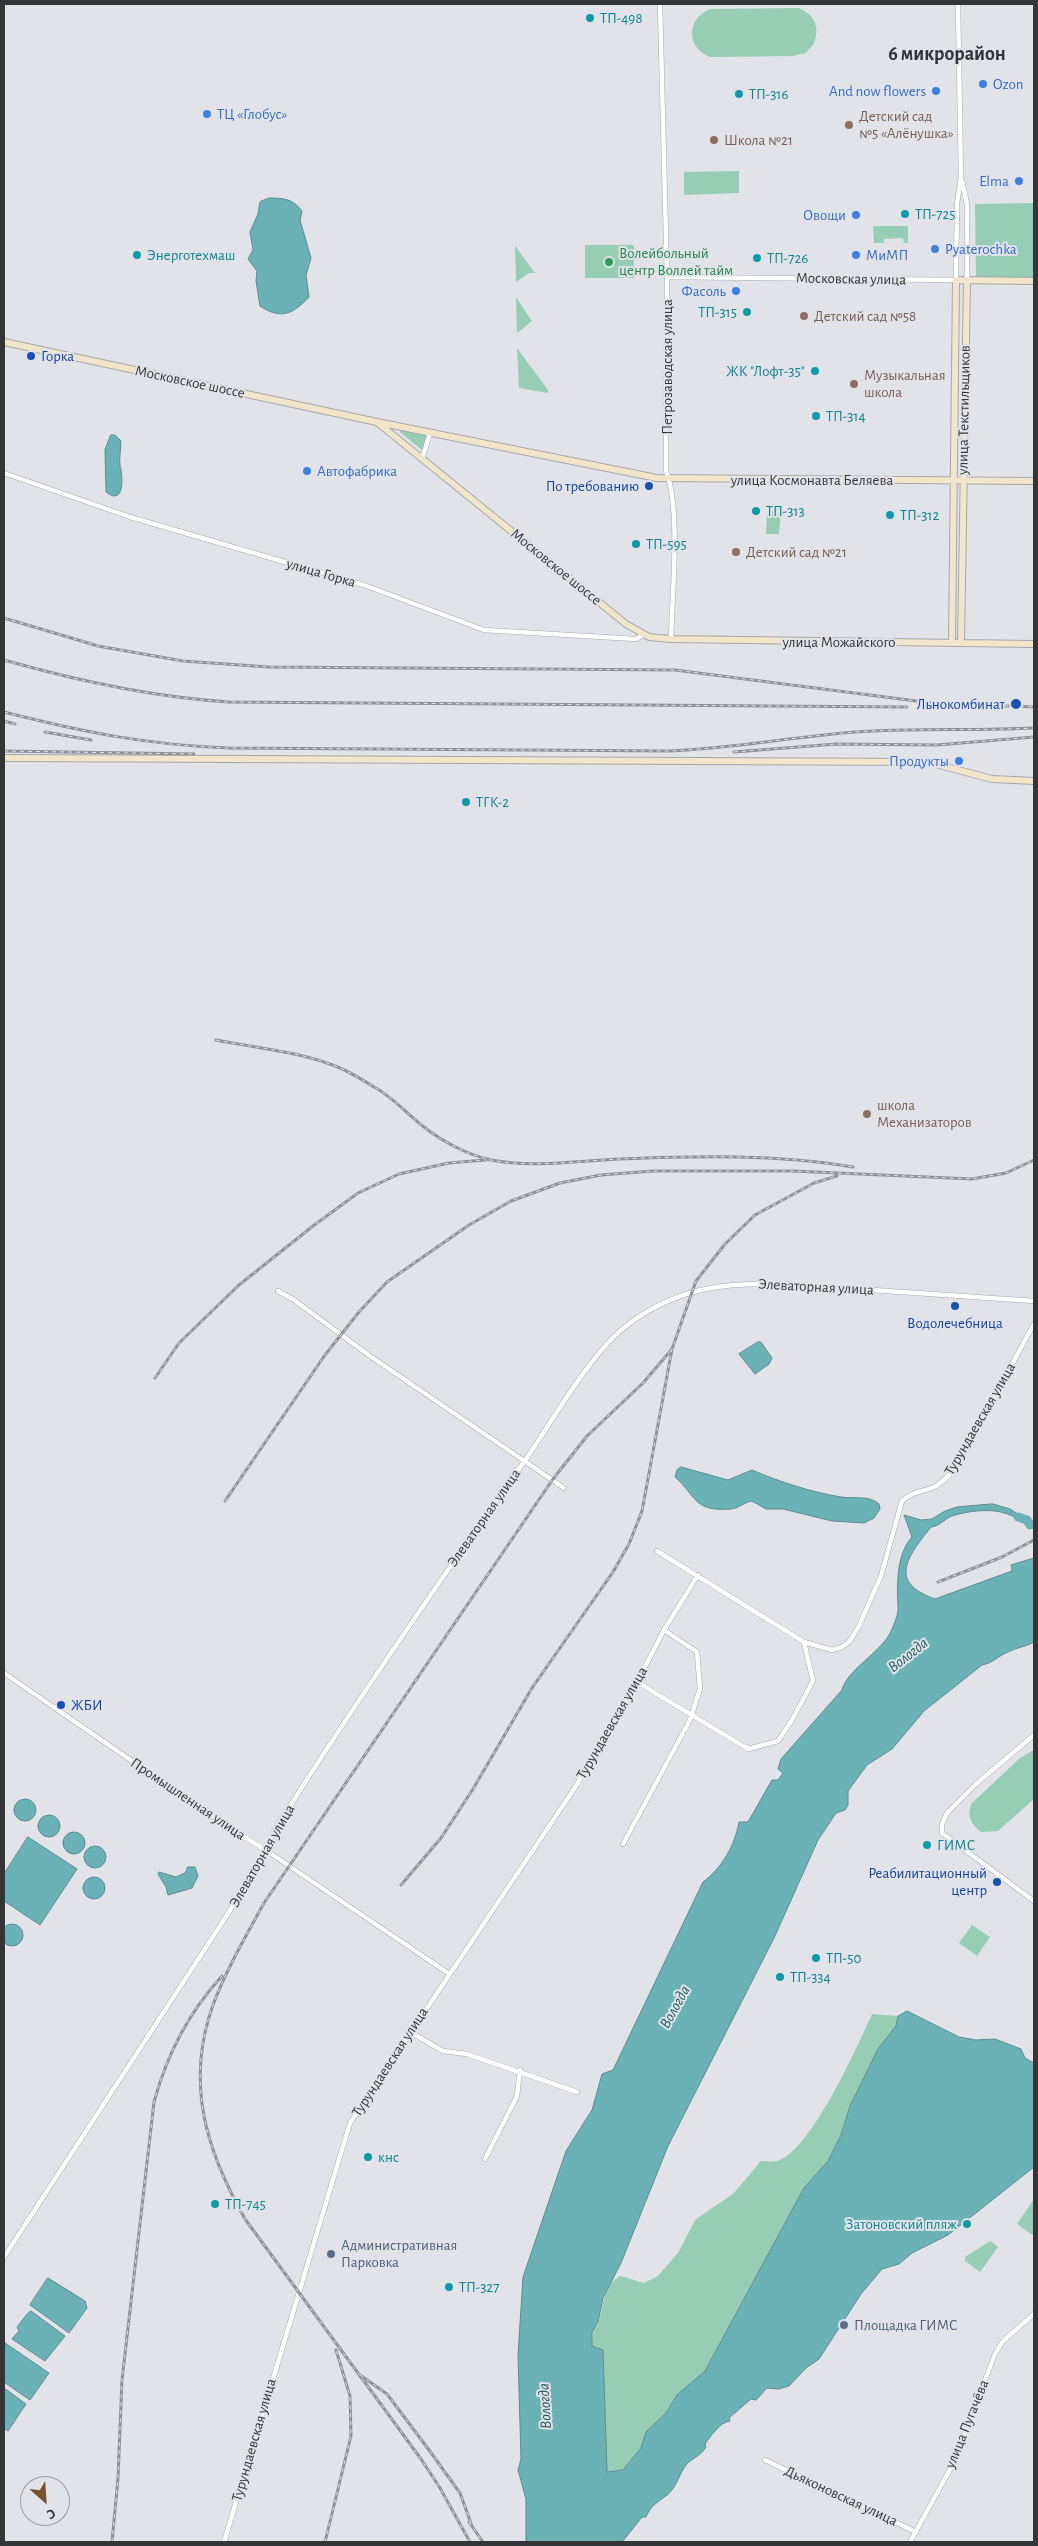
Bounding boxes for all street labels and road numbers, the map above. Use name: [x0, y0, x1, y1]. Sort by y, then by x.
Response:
street label: Московская улица: [796, 269, 906, 289]
street label: Петрозаводская улица: [658, 299, 676, 435]
street label: улица Текстильщиков: [954, 345, 974, 475]
street label: Московское шоссе: [133, 362, 247, 402]
street label: улица Космонавта Беляева: [731, 471, 893, 489]
street label: Московское шоссе: [507, 525, 605, 609]
street label: улица Горка: [284, 555, 358, 591]
street label: улица Можайского: [782, 633, 896, 651]
street label: Элеваторная улица: [758, 1275, 874, 1299]
street label: Турундаевская улица: [940, 1360, 1020, 1478]
street label: Элеваторная улица: [443, 1465, 525, 1571]
street label: Турундаевская улица: [572, 1664, 652, 1782]
street label: Промышленная улица: [127, 1754, 249, 1844]
street label: Элеваторная улица: [225, 1801, 299, 1911]
street label: Турундаевская улица: [348, 2004, 432, 2120]
street label: Турундаевская улица: [228, 2376, 280, 2504]
street label: улица Пугачёва: [941, 2377, 993, 2471]
street label: Дьяконовская улица: [782, 2462, 900, 2530]

